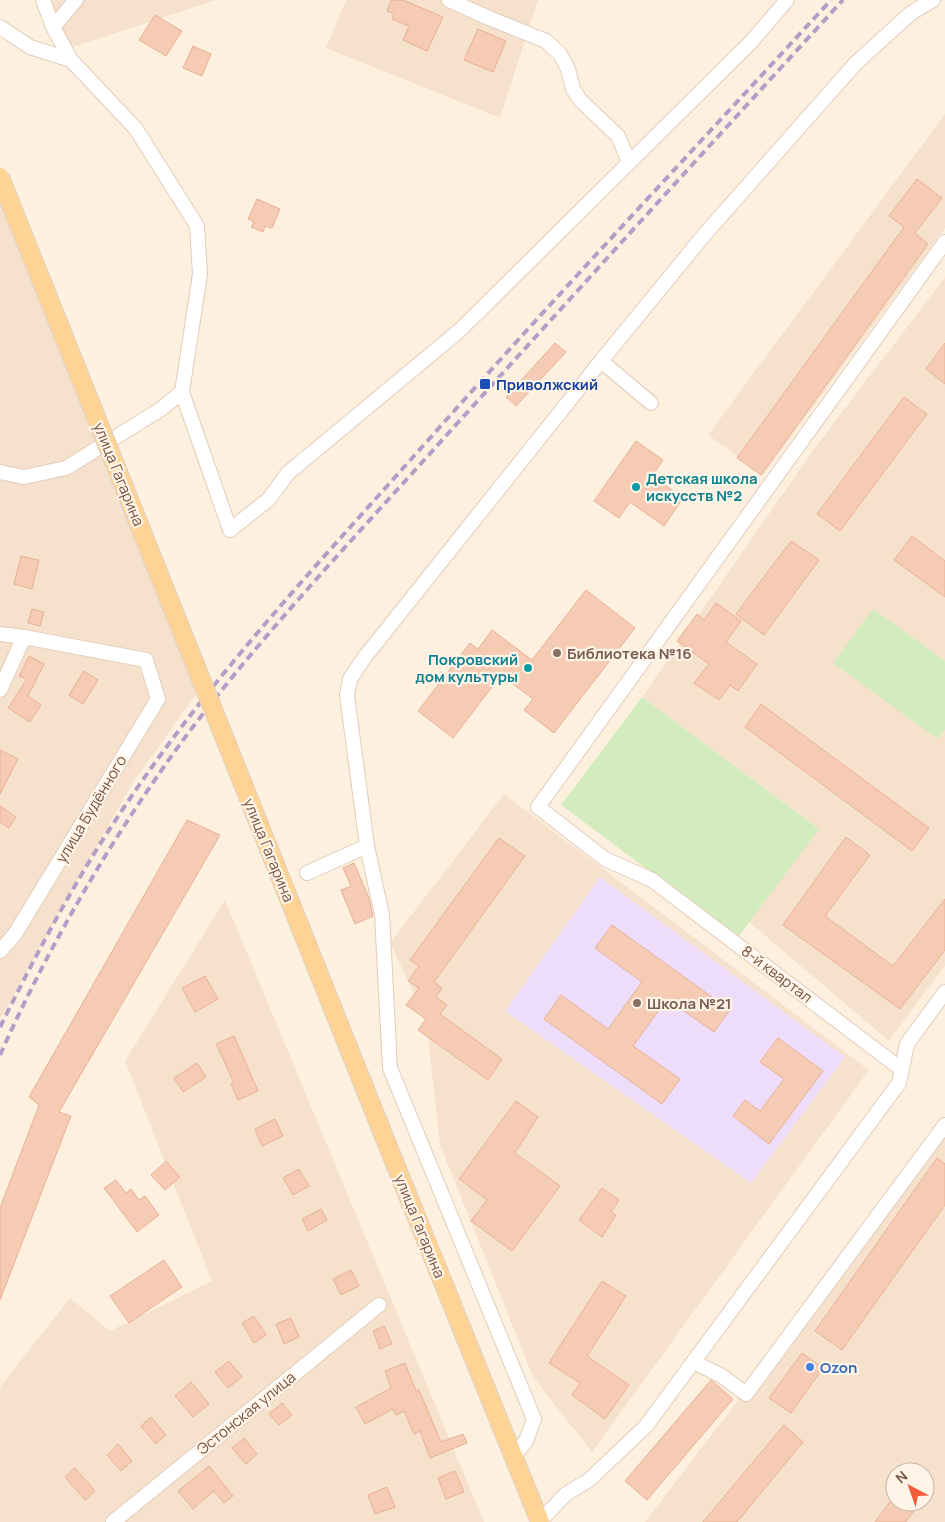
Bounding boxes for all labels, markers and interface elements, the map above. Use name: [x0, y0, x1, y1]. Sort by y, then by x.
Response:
place label: Приволжский: [496, 374, 598, 395]
marker: Приволжский: [478, 377, 492, 391]
street label: улица Гагарина: [89, 419, 149, 529]
place label: Детская школа искусств №2: [646, 468, 758, 506]
marker: Детская школа искусств №2: [630, 481, 642, 493]
place label: Библиотека №16: [567, 643, 692, 664]
marker: Библиотека №16: [551, 647, 563, 659]
place label: Покровский дом культуры: [415, 649, 518, 687]
marker: Покровский дом культуры: [522, 662, 534, 674]
street label: улица Будённого: [51, 751, 132, 867]
street label: улица Гагарина: [239, 795, 299, 905]
street label: 8-й квартал: [737, 940, 817, 1008]
place label: Школа №21: [647, 993, 732, 1014]
marker: Школа №21: [631, 997, 643, 1009]
street label: улица Гагарина: [390, 1171, 450, 1281]
place label: Ozon: [820, 1357, 857, 1378]
marker: Ozon: [804, 1361, 816, 1373]
street label: Эстонская улица: [192, 1367, 300, 1459]
north arrow: [885, 1462, 935, 1512]
text: N: [891, 1466, 911, 1487]

